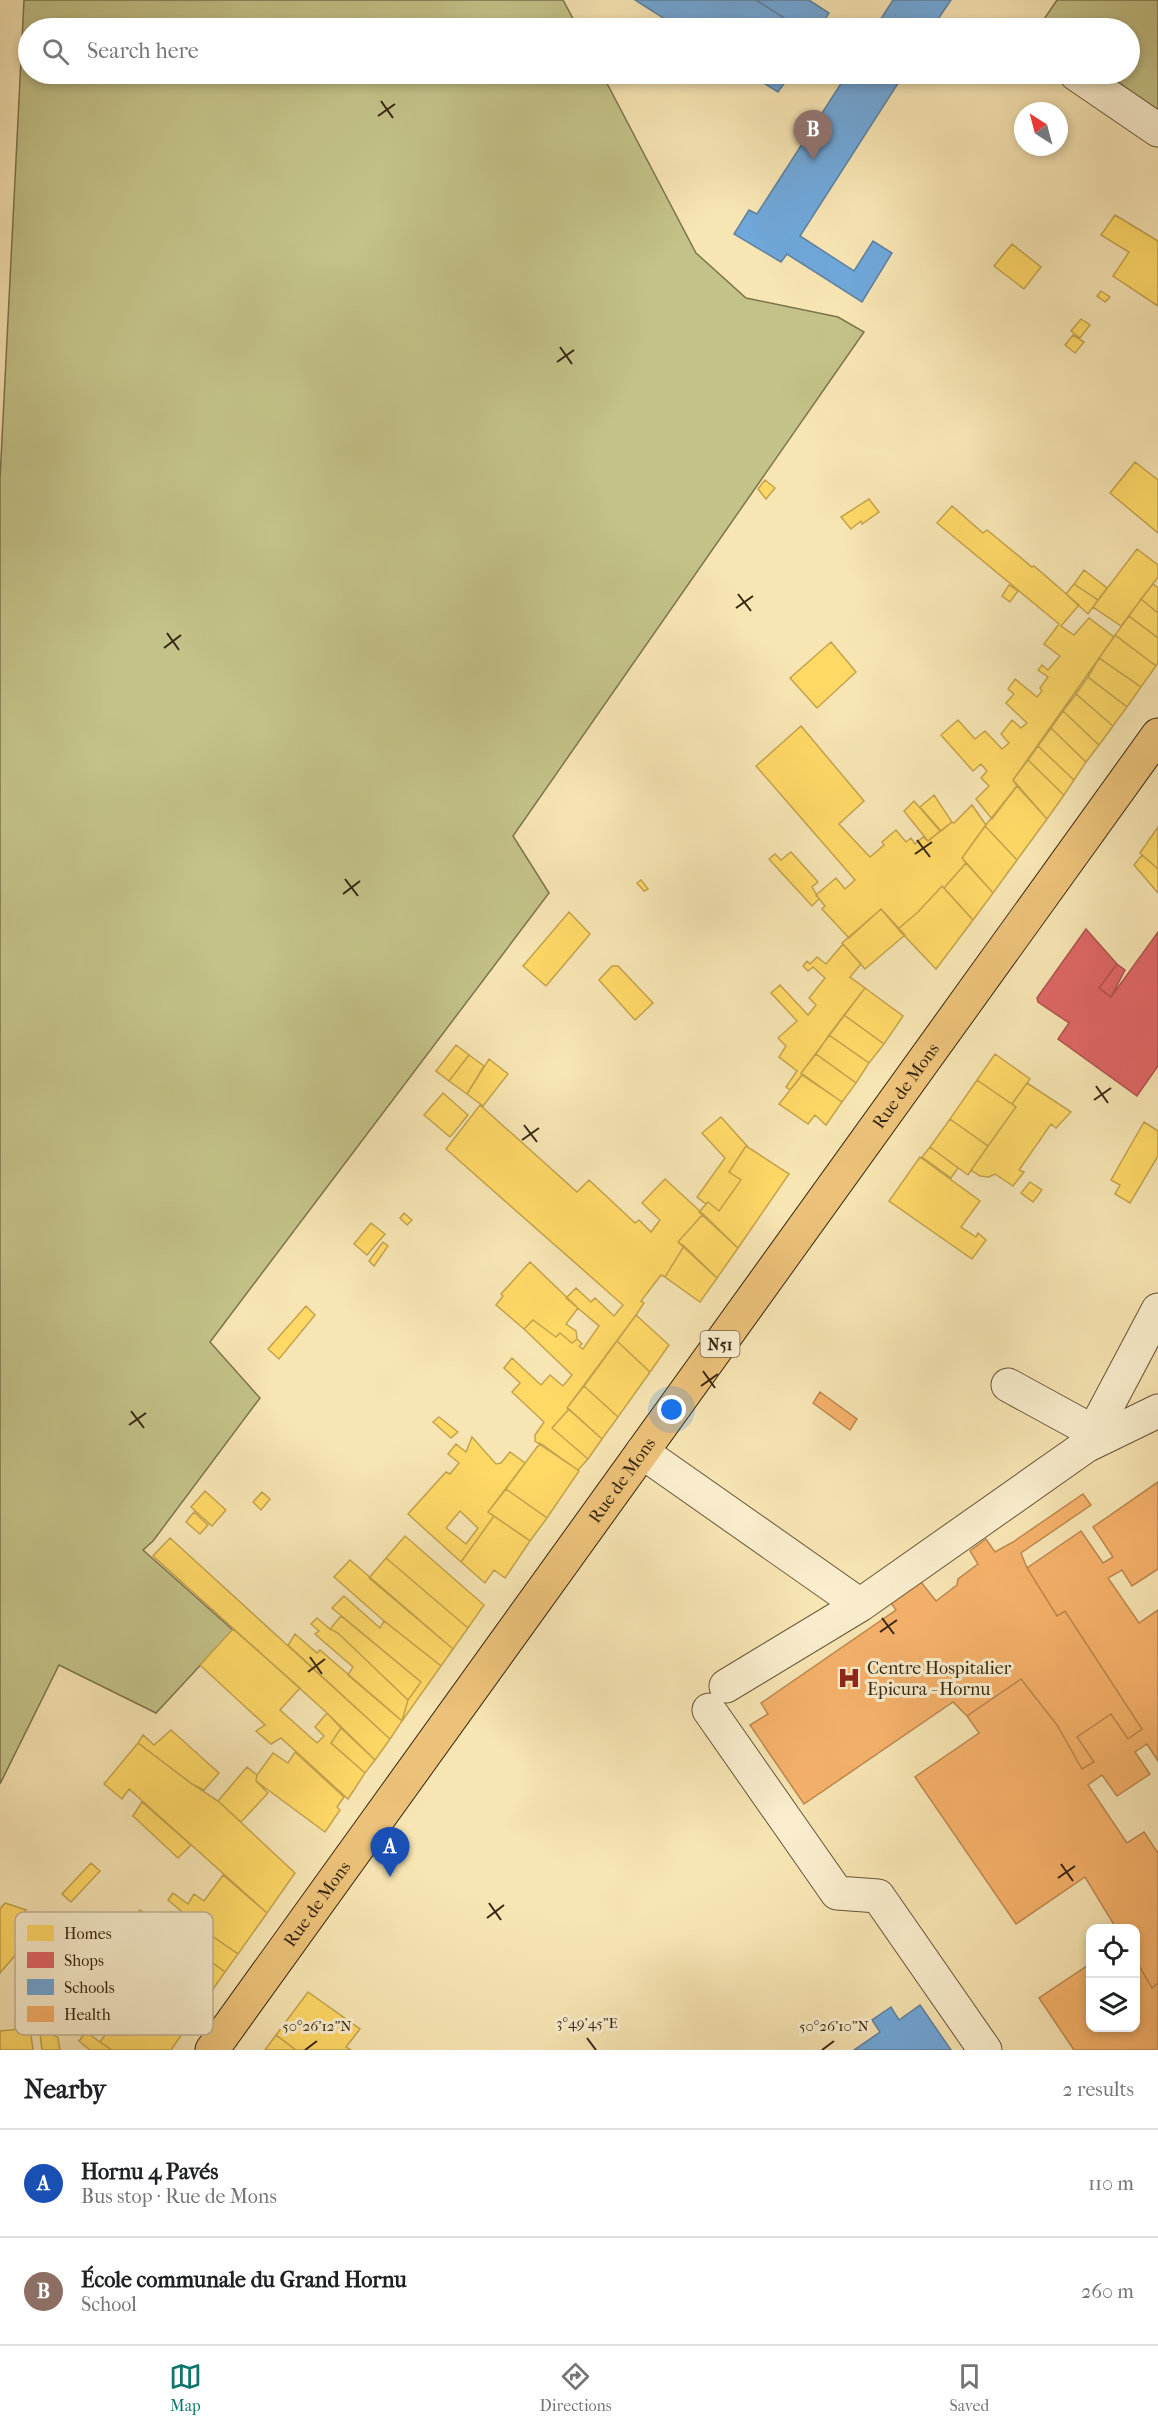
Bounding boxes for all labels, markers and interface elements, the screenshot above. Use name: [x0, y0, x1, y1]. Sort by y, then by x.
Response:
search box: [18, 18, 1140, 84]
icon: search: [39, 35, 72, 68]
text: Search here: [87, 38, 199, 64]
north arrow: [1014, 102, 1068, 156]
pin: B: [794, 110, 832, 160]
street label: Rue de Mons: [868, 1039, 944, 1133]
road number: N51: [700, 1331, 740, 1357]
your location: [657, 1395, 686, 1424]
street label: Rue de Mons: [584, 1433, 660, 1527]
place label: Centre Hospitalier Epicura - Hornu: [867, 1658, 1012, 1700]
hospital icon: Centre Hospitalier Epicura - Hornu: [836, 1665, 862, 1691]
pin: A: [370, 1828, 410, 1877]
street label: Rue de Mons: [280, 1857, 356, 1951]
legend: [15, 1912, 213, 2035]
text: Homes: [64, 1924, 112, 1943]
map controls: [1086, 1924, 1140, 2032]
button: locate: [1086, 1924, 1140, 1978]
text: Shops: [64, 1951, 104, 1970]
text: Schools: [64, 1978, 115, 1997]
button: layers: [1086, 1978, 1140, 2032]
text: Health: [64, 2005, 111, 2024]
text: 3°49'45"E: [556, 2014, 618, 2032]
text: 50°26'12"N: [282, 2017, 352, 2035]
text: 50°26'10"N: [799, 2017, 870, 2035]
text: Nearby: [24, 2074, 106, 2105]
text: 2 results: [1063, 2078, 1134, 2101]
text: Hornu 4 Pavés: [81, 2159, 218, 2185]
text: A: [37, 2172, 50, 2195]
text: 110 m: [1088, 2172, 1134, 2195]
text: Bus stop · Rue de Mons: [81, 2185, 277, 2208]
text: École communale du Grand Hornu: [81, 2267, 407, 2293]
text: B: [37, 2280, 50, 2303]
text: 260 m: [1081, 2280, 1134, 2303]
text: School: [81, 2293, 137, 2316]
tab: Map: [169, 2360, 202, 2415]
tab: Directions: [540, 2360, 612, 2415]
tab: Saved: [949, 2360, 989, 2415]

